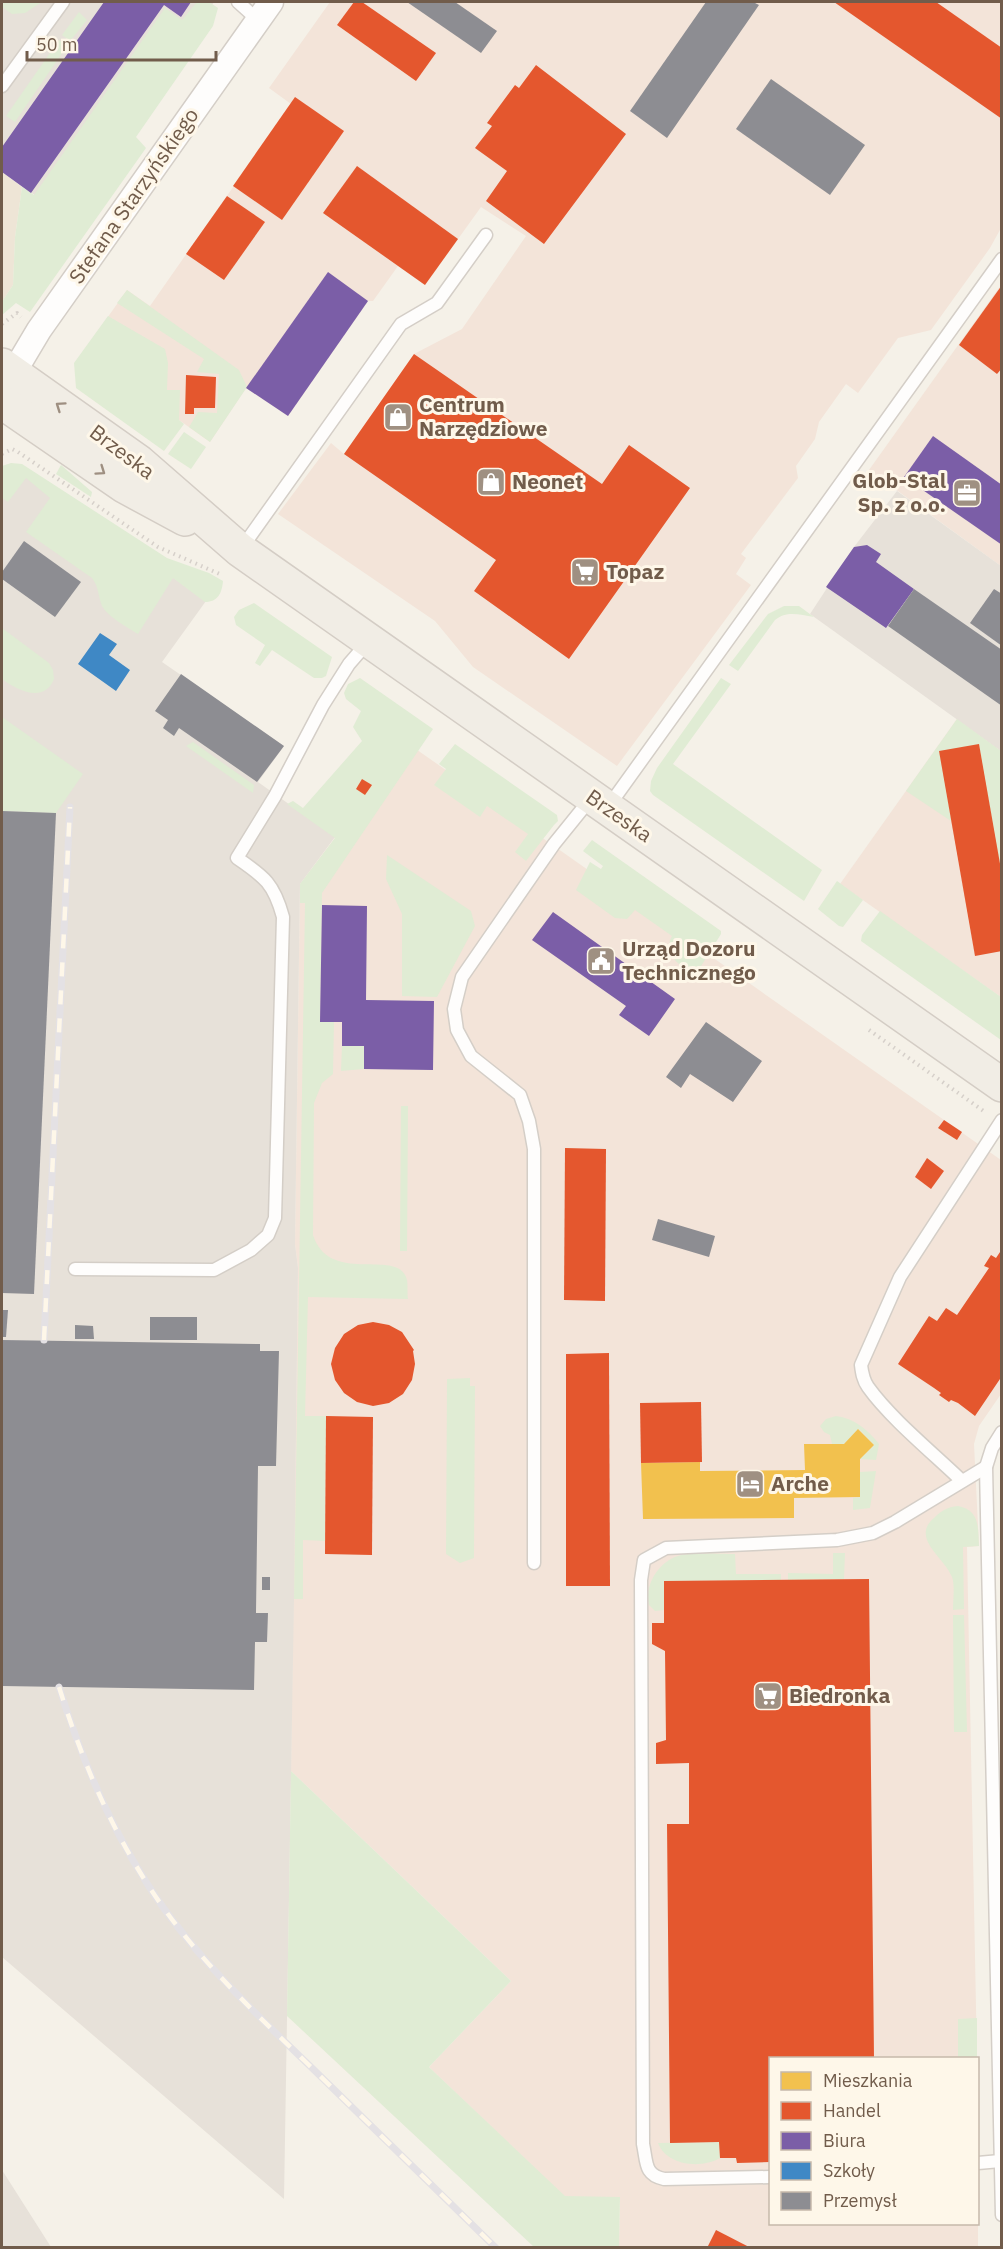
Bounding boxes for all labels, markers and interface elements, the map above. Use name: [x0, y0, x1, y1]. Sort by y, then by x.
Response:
scale bar: [27, 24, 216, 62]
text: 50 m: [36, 33, 78, 56]
street label: Stefana Starzyńskiego: [62, 102, 204, 289]
place label: Centrum Narzędziowe: [419, 390, 548, 442]
shop icon: Centrum Narzędziowe: [382, 401, 414, 433]
one-way arrow: [55, 402, 66, 413]
street label: Brzeska: [84, 417, 161, 485]
one-way arrow: [95, 464, 106, 475]
shop icon: Neonet: [475, 466, 507, 498]
place label: Glob-Stal Sp. z o.o.: [852, 466, 946, 518]
place label: Neonet: [512, 467, 583, 495]
office icon: Glob-Stal Sp. z o.o.: [951, 477, 983, 509]
supermarket icon: Topaz: [569, 556, 601, 588]
place label: Topaz: [606, 557, 664, 585]
street label: Brzeska: [581, 782, 658, 848]
place label: Urząd Dozoru Technicznego: [622, 934, 756, 986]
public building icon: Urząd Dozoru Technicznego: [585, 945, 617, 977]
hotel icon: Arche: [734, 1468, 766, 1500]
place label: Arche: [771, 1469, 829, 1497]
supermarket icon: Biedronka: [752, 1680, 784, 1712]
place label: Biedronka: [789, 1681, 890, 1709]
legend: [769, 2057, 979, 2225]
text: Mieszkania: [823, 2069, 913, 2092]
text: Handel: [823, 2099, 881, 2122]
text: Biura: [823, 2129, 866, 2152]
text: Szkoły: [823, 2159, 875, 2182]
text: Przemysł: [823, 2189, 897, 2212]

